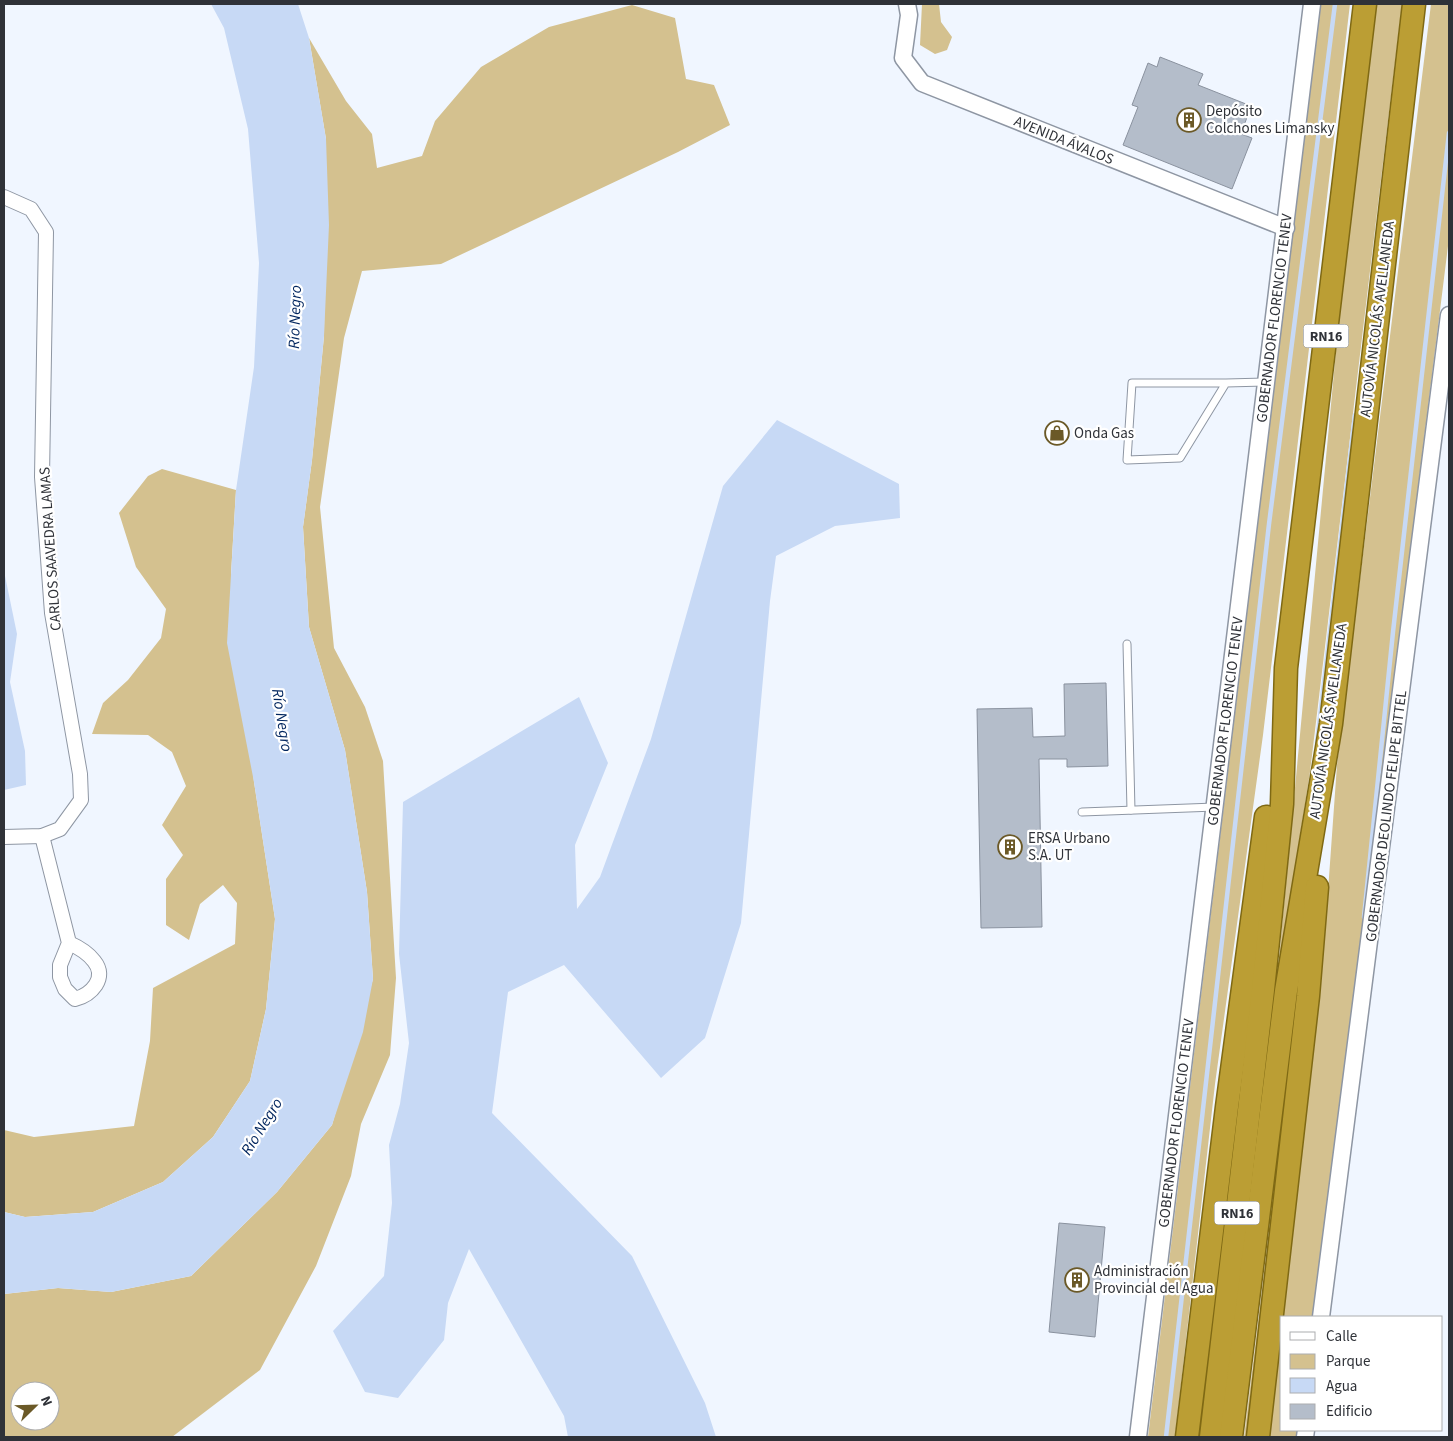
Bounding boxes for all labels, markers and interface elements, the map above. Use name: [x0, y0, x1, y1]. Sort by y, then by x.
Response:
place label: Depósito Colchones Limansky: [1206, 101, 1334, 139]
building icon: Depósito Colchones Limansky: [1176, 107, 1202, 133]
street label: AVENIDA ÁVALOS: [1011, 111, 1117, 170]
street label: GOBERNADOR FLORENCIO TENEV: [1251, 212, 1298, 424]
street label: AUTOVÍA NICOLÁS AVELLANEDA: [1355, 219, 1400, 418]
water label: Río Negro: [283, 285, 307, 349]
road number: RN16: [1304, 324, 1348, 348]
shop icon: Onda Gas: [1044, 420, 1070, 446]
place label: Onda Gas: [1074, 423, 1134, 444]
street label: CARLOS SAAVEDRA LAMAS: [34, 466, 67, 632]
street label: GOBERNADOR FLORENCIO TENEV: [1202, 615, 1249, 827]
street label: AUTOVÍA NICOLÁS AVELLANEDA: [1304, 621, 1353, 820]
water label: Río Negro: [266, 687, 298, 753]
street label: GOBERNADOR DEOLINDO FELIPE BITTEL: [1361, 689, 1412, 943]
place label: ERSA Urbano S.A. UT: [1028, 828, 1110, 866]
building icon: ERSA Urbano S.A. UT: [997, 834, 1023, 860]
street label: GOBERNADOR FLORENCIO TENEV: [1153, 1017, 1200, 1229]
water label: Río Negro: [236, 1094, 288, 1159]
road number: RN16: [1214, 1202, 1260, 1224]
place label: Administración Provincial del Agua: [1094, 1261, 1213, 1299]
building icon: Administración Provincial del Agua: [1064, 1267, 1090, 1293]
legend: [1280, 1316, 1443, 1431]
text: Calle: [1326, 1326, 1357, 1347]
text: Parque: [1326, 1351, 1370, 1372]
text: Agua: [1326, 1376, 1357, 1397]
north arrow: [10, 1381, 60, 1431]
text: N: [35, 1393, 57, 1410]
text: Edificio: [1326, 1401, 1373, 1422]

